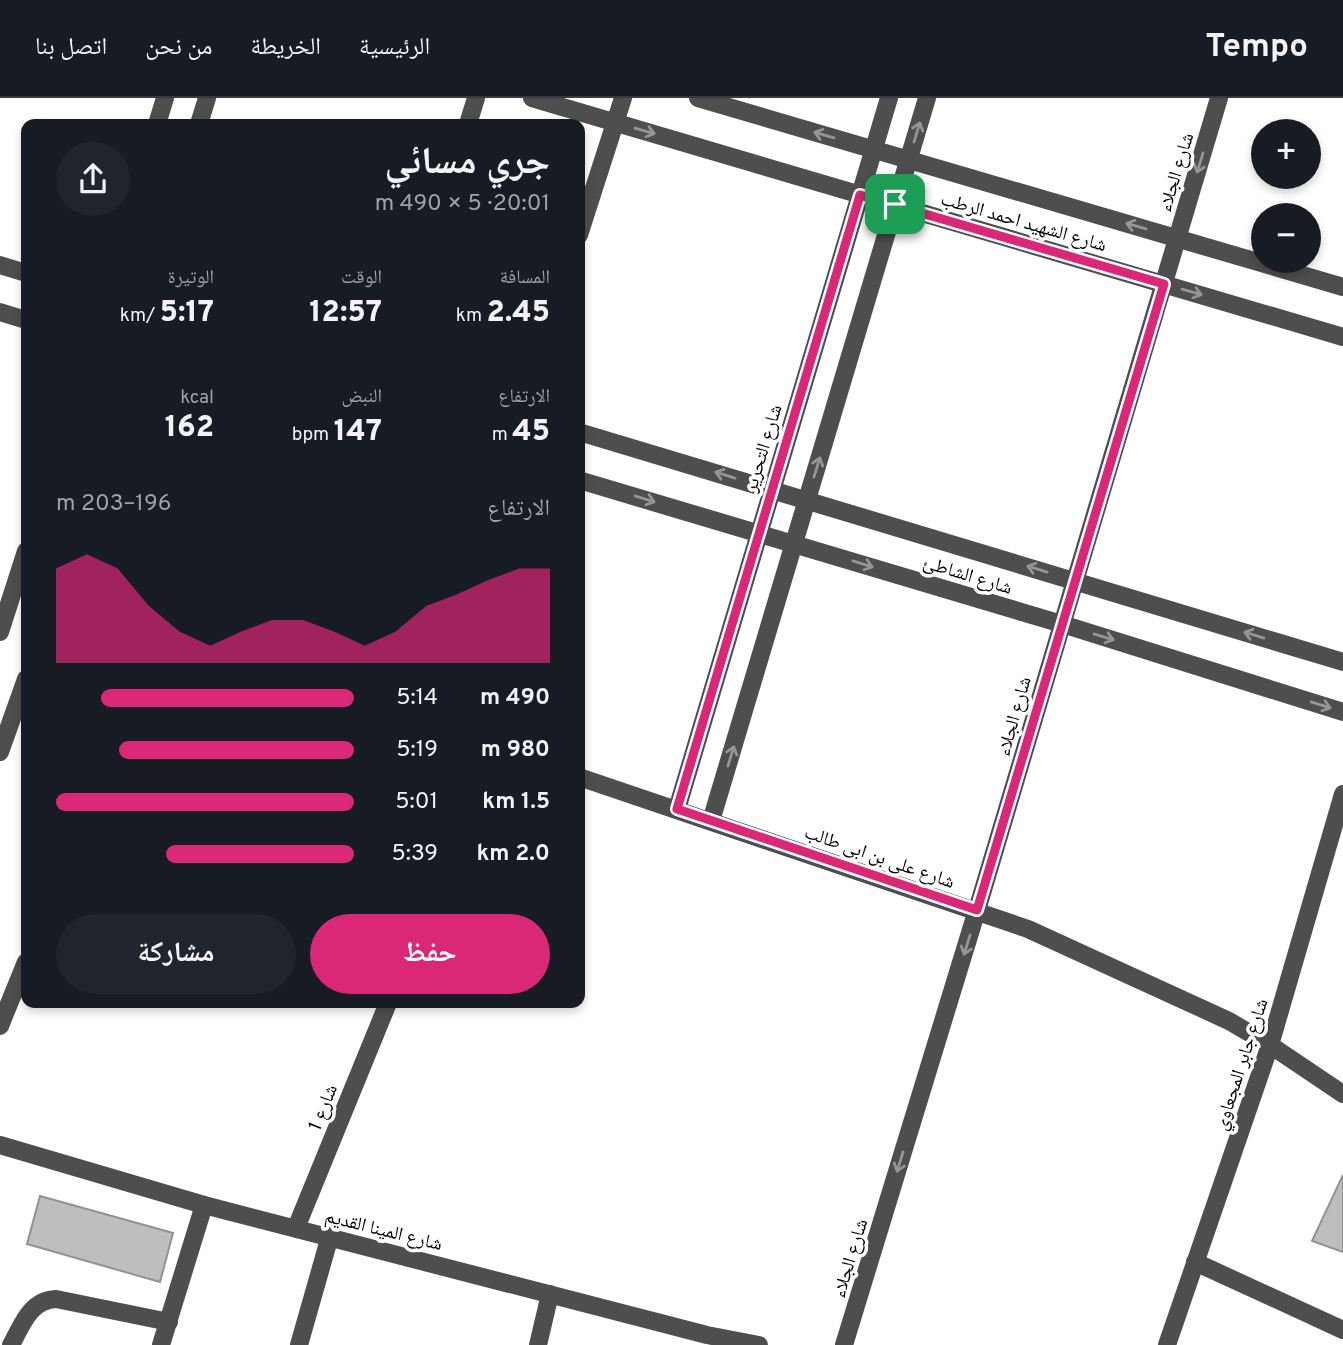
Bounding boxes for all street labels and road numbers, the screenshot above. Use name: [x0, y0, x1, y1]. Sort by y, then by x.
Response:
street label: شارع الجلاء: [1153, 130, 1200, 215]
street label: شارع الشهيد احمد الرطب: [938, 188, 1109, 258]
street label: شارع التحرير: [739, 402, 789, 496]
street label: شارع الشاطئ: [920, 551, 1015, 601]
street label: شارع الجلاء: [992, 674, 1038, 759]
street label: شارع على بن ابى طالب: [801, 821, 958, 895]
street label: شارع جابر المجعاوي: [1209, 996, 1276, 1134]
street label: شارع 1: [304, 1081, 344, 1134]
street label: شارع المينا القديم: [322, 1205, 445, 1257]
street label: شارع الجلاء: [827, 1216, 874, 1301]

